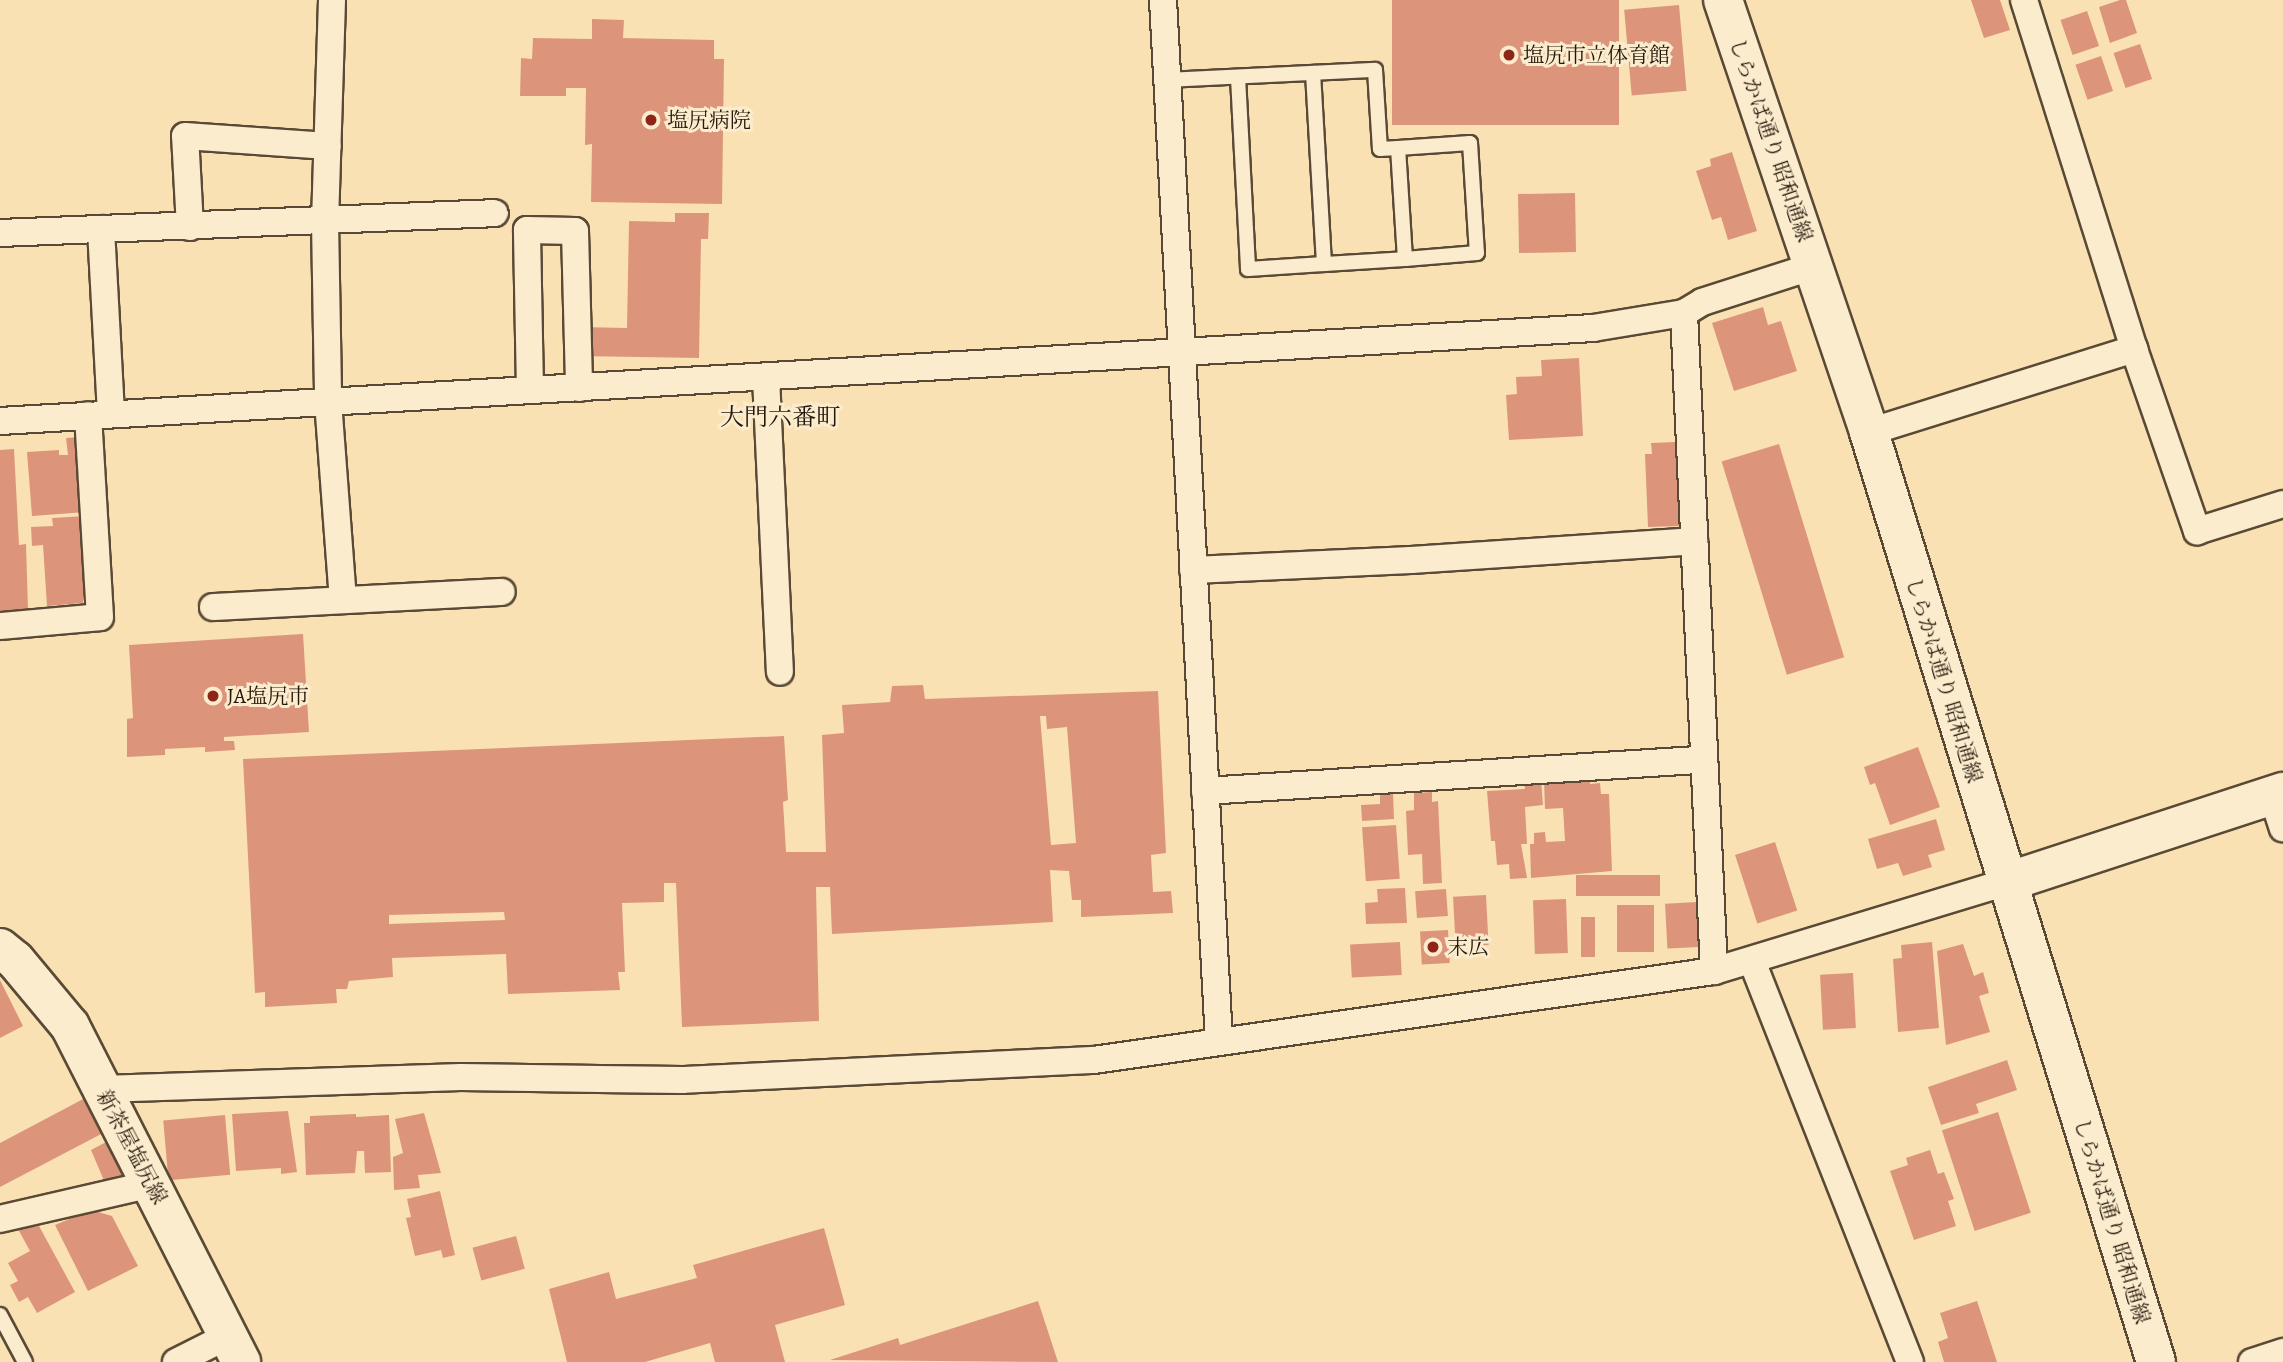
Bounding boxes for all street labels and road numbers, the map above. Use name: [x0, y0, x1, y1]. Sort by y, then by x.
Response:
street label: しらかば通り 昭和通線: [1724, 35, 1818, 245]
street label: しらかば通り 昭和通線: [1901, 574, 1987, 786]
street label: 新茶屋塩尻線: [91, 1085, 173, 1209]
street label: しらかば通り 昭和通線: [2069, 1115, 2155, 1327]

